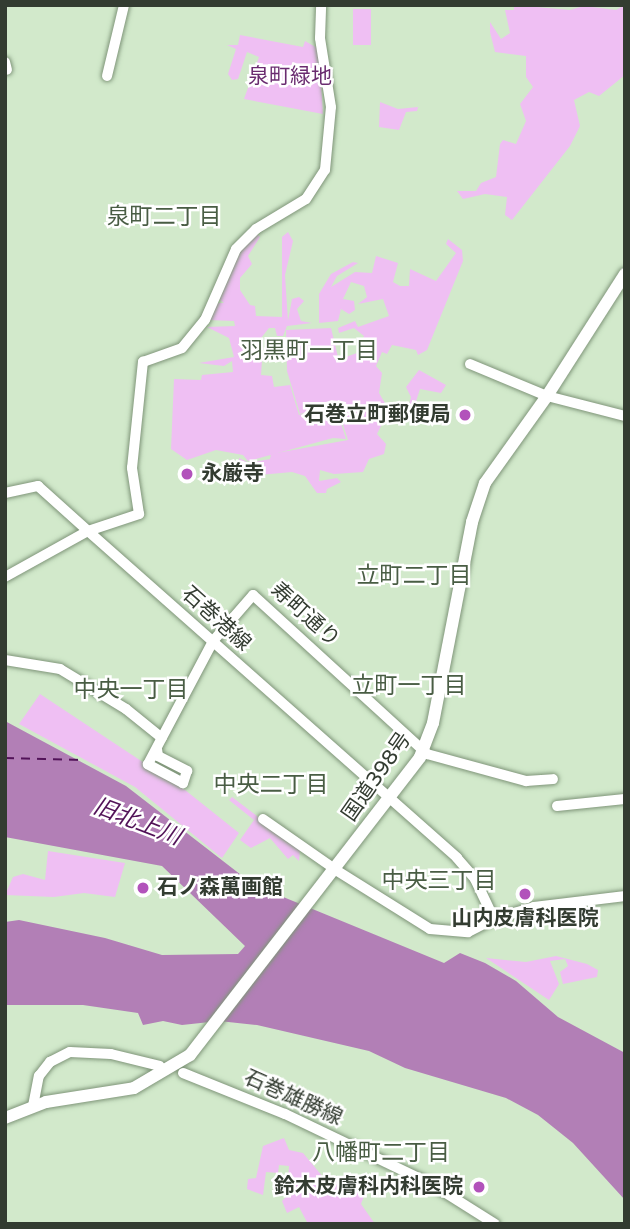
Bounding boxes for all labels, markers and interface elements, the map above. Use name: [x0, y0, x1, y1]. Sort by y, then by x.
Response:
park label: 泉町緑地: [248, 64, 332, 90]
district label: 泉町二丁目: [107, 203, 221, 231]
district label: 羽黒町一丁目: [240, 337, 378, 365]
place label: 石巻立町郵便局: [304, 402, 451, 428]
marker: 石巻立町郵便局: [457, 407, 473, 423]
place label: 永厳寺: [201, 461, 264, 487]
marker: 永厳寺: [179, 466, 195, 482]
district label: 立町二丁目: [357, 562, 471, 590]
street label: 寿町通り: [265, 578, 345, 652]
street label: 石巻港線: [176, 582, 256, 656]
district label: 立町一丁目: [352, 672, 466, 700]
district label: 中央一丁目: [74, 676, 188, 704]
street label: 国道398号: [337, 728, 417, 826]
district label: 中央二丁目: [214, 771, 328, 799]
water label: 旧北上川: [89, 793, 185, 851]
district label: 中央三丁目: [382, 867, 496, 895]
place label: 石ノ森萬画館: [157, 875, 283, 901]
marker: 石ノ森萬画館: [135, 880, 151, 896]
marker: 山内皮膚科医院: [515, 884, 535, 904]
place label: 山内皮膚科医院: [452, 906, 598, 932]
street label: 石巻雄勝線: [240, 1065, 346, 1131]
district label: 八幡町二丁目: [312, 1139, 450, 1167]
place label: 鈴木皮膚科内科医院: [274, 1174, 463, 1200]
marker: 鈴木皮膚科内科医院: [469, 1177, 489, 1197]

